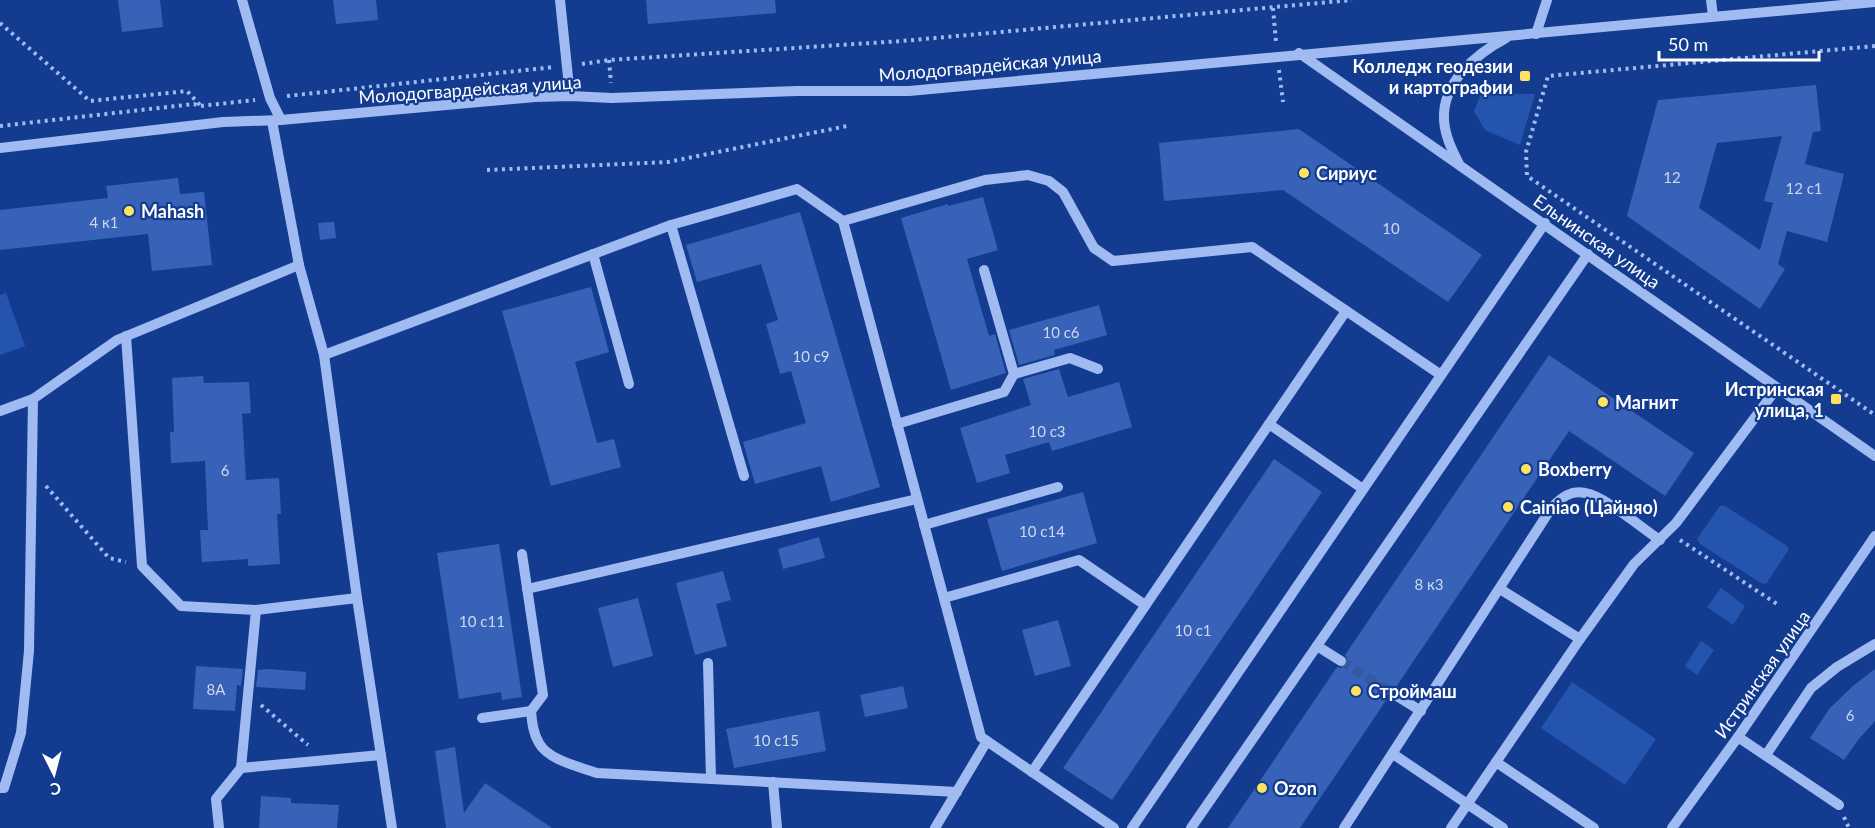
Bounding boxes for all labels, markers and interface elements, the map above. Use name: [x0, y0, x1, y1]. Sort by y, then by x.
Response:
scale bar: [1659, 24, 1820, 62]
text: 50 m: [1668, 33, 1708, 55]
street label: Молодогвардейская улица: [878, 44, 1102, 86]
place label: Колледж геодезии и картографии: [1353, 55, 1513, 98]
marker: Колледж геодезии и картографии: [1518, 69, 1532, 83]
street label: Молодогвардейская улица: [358, 70, 582, 108]
place label: Сириус: [1316, 162, 1377, 184]
marker: Сириус: [1297, 166, 1311, 180]
house number: 12: [1663, 168, 1681, 186]
house number: 12 с1: [1785, 179, 1823, 197]
street label: Ельнинская улица: [1529, 189, 1665, 293]
place label: Mahash: [141, 200, 204, 222]
marker: Mahash: [122, 204, 136, 218]
house number: 4 к1: [89, 213, 119, 231]
house number: 10: [1382, 219, 1400, 237]
house number: 10 с6: [1042, 323, 1080, 341]
house number: 10 с9: [792, 347, 830, 365]
place label: Истринская улица, 1: [1725, 378, 1824, 421]
place label: Магнит: [1615, 391, 1679, 413]
marker: Истринская улица, 1: [1829, 392, 1843, 406]
marker: Магнит: [1596, 395, 1610, 409]
house number: 10 с3: [1028, 422, 1066, 440]
place label: Boxberry: [1538, 458, 1612, 480]
house number: 6: [221, 461, 230, 479]
marker: Boxberry: [1519, 462, 1533, 476]
place label: Cainiao (Цайняо): [1520, 496, 1658, 518]
marker: Cainiao (Цайняо): [1501, 500, 1515, 514]
house number: 10 с14: [1019, 522, 1065, 540]
house number: 8 к3: [1414, 575, 1444, 593]
street label: Истринская улица: [1710, 606, 1814, 742]
house number: 10 с11: [459, 612, 505, 630]
house number: 10 с1: [1174, 621, 1212, 639]
house number: 8А: [207, 680, 226, 698]
place label: Строймаш: [1368, 680, 1457, 702]
marker: Строймаш: [1349, 684, 1363, 698]
house number: 6: [1846, 706, 1855, 724]
house number: 10 с15: [753, 731, 799, 749]
north arrow: [24, 744, 84, 804]
place label: Ozon: [1274, 777, 1317, 799]
text: С: [49, 779, 62, 799]
marker: Ozon: [1255, 781, 1269, 795]

